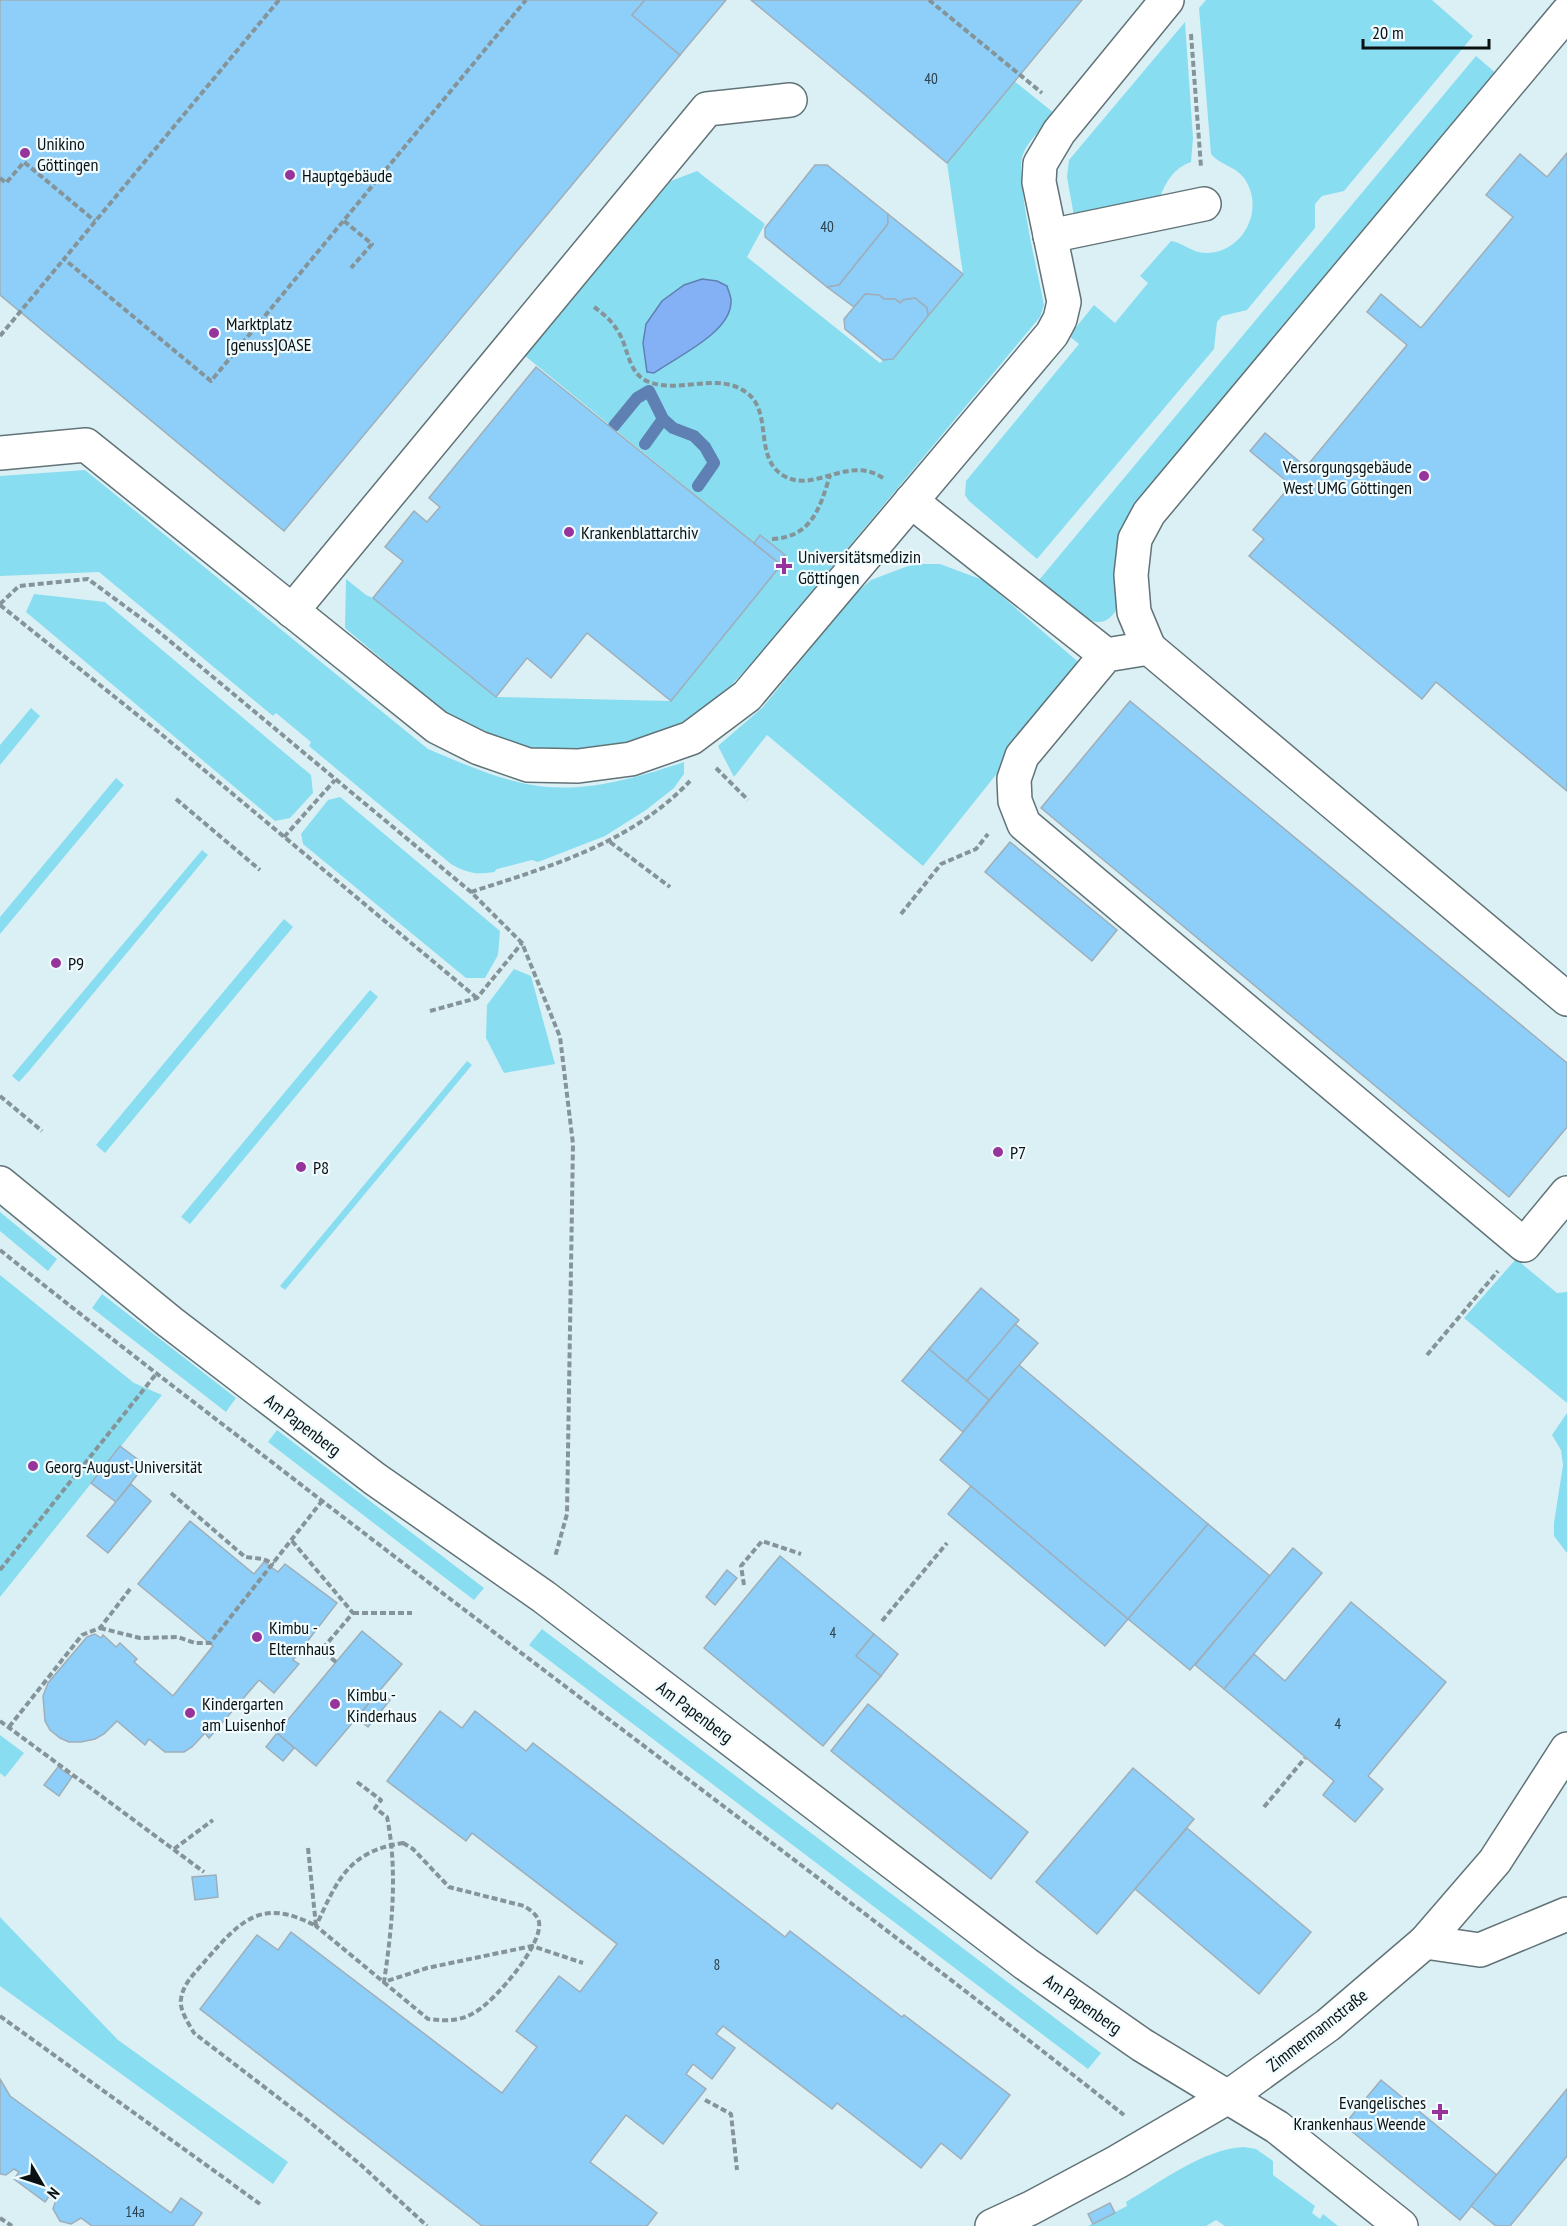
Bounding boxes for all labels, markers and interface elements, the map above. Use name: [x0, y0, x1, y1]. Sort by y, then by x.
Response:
scale bar: [1363, 12, 1489, 50]
text: 20 m: [1372, 21, 1404, 44]
house number: 40: [924, 69, 938, 88]
place label: Unikino Göttingen: [37, 132, 98, 176]
marker: Unikino Göttingen: [18, 146, 32, 160]
place label: Hauptgebäude: [302, 164, 393, 187]
marker: Hauptgebäude: [283, 168, 297, 182]
house number: 40: [820, 217, 834, 236]
place label: Marktplatz [genuss]OASE: [226, 312, 311, 356]
marker: Marktplatz [genuss]OASE: [207, 326, 221, 340]
place label: Versorgungsgebäude West UMG Göttingen: [1282, 455, 1412, 499]
marker: Versorgungsgebäude West UMG Göttingen: [1417, 469, 1431, 483]
place label: Krankenblattarchiv: [581, 521, 698, 544]
marker: Krankenblattarchiv: [562, 525, 576, 539]
place label: Universitätsmedizin Göttingen: [798, 545, 921, 589]
marker: Universitätsmedizin Göttingen: [775, 557, 793, 575]
place label: P9: [68, 952, 84, 975]
marker: P9: [49, 956, 63, 970]
place label: P7: [1010, 1141, 1026, 1164]
marker: P7: [991, 1145, 1005, 1159]
place label: P8: [313, 1156, 329, 1179]
marker: P8: [294, 1160, 308, 1174]
street label: Am Papenberg: [260, 1389, 346, 1461]
place label: Georg-August-Universität: [45, 1455, 202, 1478]
marker: Georg-August-Universität: [26, 1459, 40, 1473]
place label: Kimbu - Elternhaus: [269, 1616, 335, 1660]
house number: 4: [830, 1623, 837, 1642]
marker: Kimbu - Elternhaus: [250, 1630, 264, 1644]
street label: Am Papenberg: [652, 1676, 738, 1748]
place label: Kimbu - Kinderhaus: [347, 1683, 417, 1727]
place label: Kindergarten am Luisenhof: [202, 1692, 287, 1736]
marker: Kimbu - Kinderhaus: [328, 1697, 342, 1711]
marker: Kindergarten am Luisenhof: [183, 1706, 197, 1720]
house number: 4: [1335, 1714, 1342, 1733]
house number: 8: [714, 1955, 720, 1974]
street label: Am Papenberg: [1040, 1969, 1126, 2039]
street label: Zimmermannstraße: [1262, 1983, 1372, 2077]
place label: Evangelisches Krankenhaus Weende: [1293, 2091, 1426, 2135]
marker: Evangelisches Krankenhaus Weende: [1431, 2103, 1449, 2121]
north arrow: [12, 2154, 72, 2214]
text: N: [43, 2184, 64, 2203]
house number: 14a: [125, 2202, 145, 2221]

